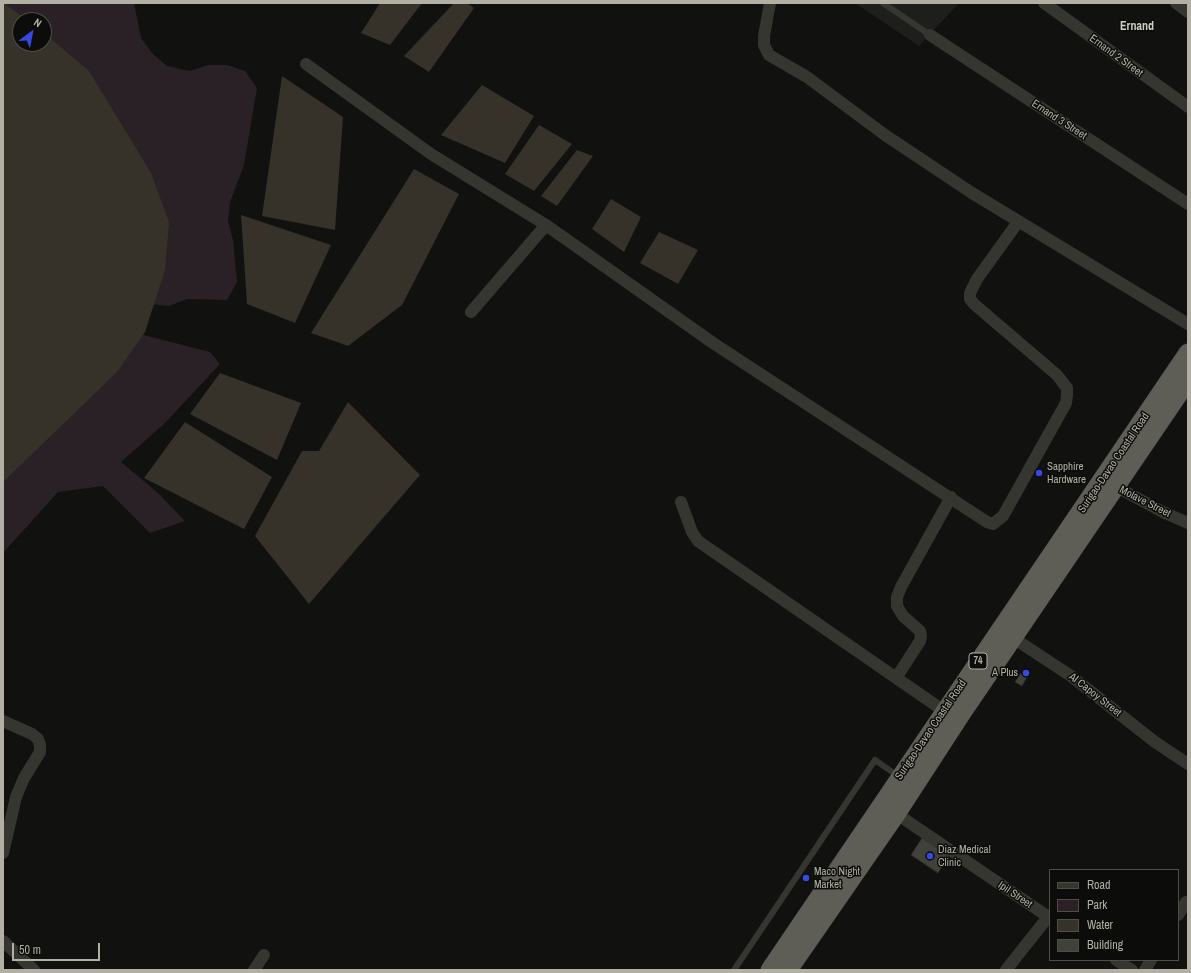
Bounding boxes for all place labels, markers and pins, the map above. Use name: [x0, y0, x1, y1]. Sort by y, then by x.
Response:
place label: Sapphire Hardware: [1047, 460, 1086, 486]
marker: Sapphire Hardware: [1034, 468, 1044, 478]
place label: A Plus: [992, 666, 1018, 680]
marker: A Plus: [1021, 668, 1031, 678]
place label: Diaz Medical Clinic: [938, 843, 991, 869]
marker: Diaz Medical Clinic: [925, 851, 935, 861]
place label: Maco Night Market: [814, 865, 860, 891]
marker: Maco Night Market: [801, 873, 811, 883]

